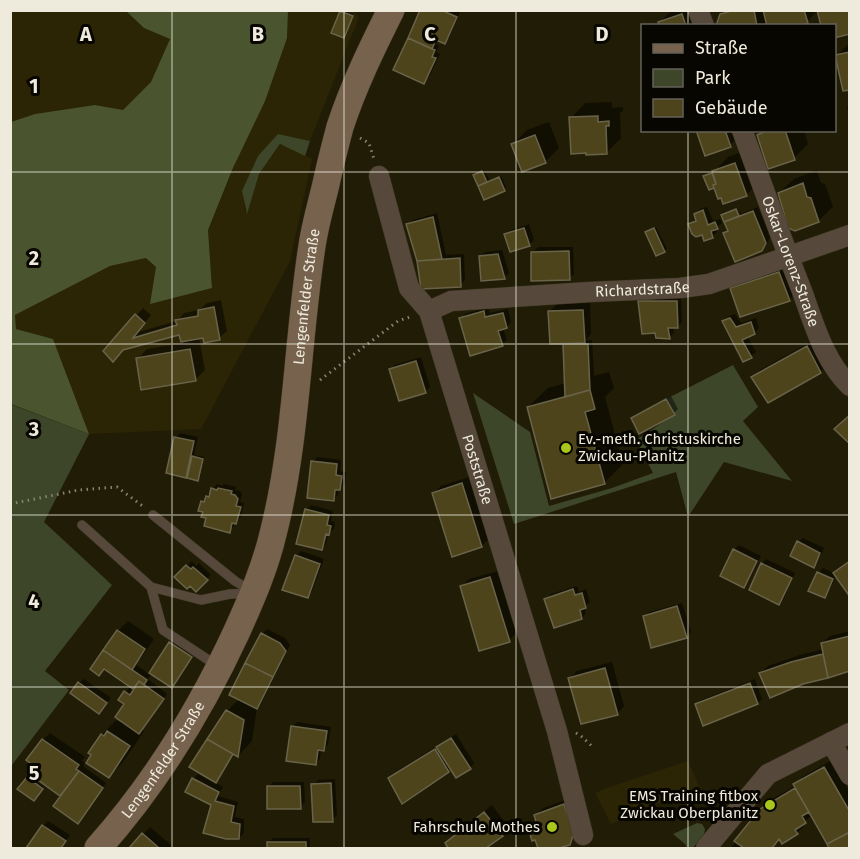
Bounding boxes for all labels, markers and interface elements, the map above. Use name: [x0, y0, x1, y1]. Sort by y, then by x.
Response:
text: A: [79, 22, 93, 46]
text: B: [252, 22, 264, 46]
text: C: [424, 22, 436, 46]
text: D: [595, 22, 609, 46]
legend: [641, 24, 836, 132]
text: Straße: [695, 37, 748, 59]
text: Park: [695, 67, 731, 89]
text: 1: [29, 74, 39, 98]
text: Gebäude: [695, 97, 768, 119]
street label: Oskar-Lorenz-Straße: [758, 193, 823, 329]
street label: Lengenfelder Straße: [289, 227, 324, 366]
text: 2: [29, 246, 39, 270]
street label: Richardstraße: [595, 278, 691, 301]
text: 3: [28, 417, 39, 441]
place label: Ev.-meth. Christuskirche Zwickau-Planitz: [578, 430, 741, 465]
street label: Poststraße: [458, 432, 496, 507]
marker: Ev.-meth. Christuskirche Zwickau-Planitz: [559, 441, 573, 455]
text: 4: [28, 589, 40, 613]
street label: Lengenfelder Straße: [118, 698, 209, 822]
text: 5: [29, 761, 40, 785]
place label: EMS Training fitbox Zwickau Oberplanitz: [620, 787, 759, 822]
marker: EMS Training fitbox Zwickau Oberplanitz: [763, 798, 777, 812]
place label: Fahrschule Mothes: [413, 818, 540, 836]
marker: Fahrschule Mothes: [545, 820, 559, 834]

